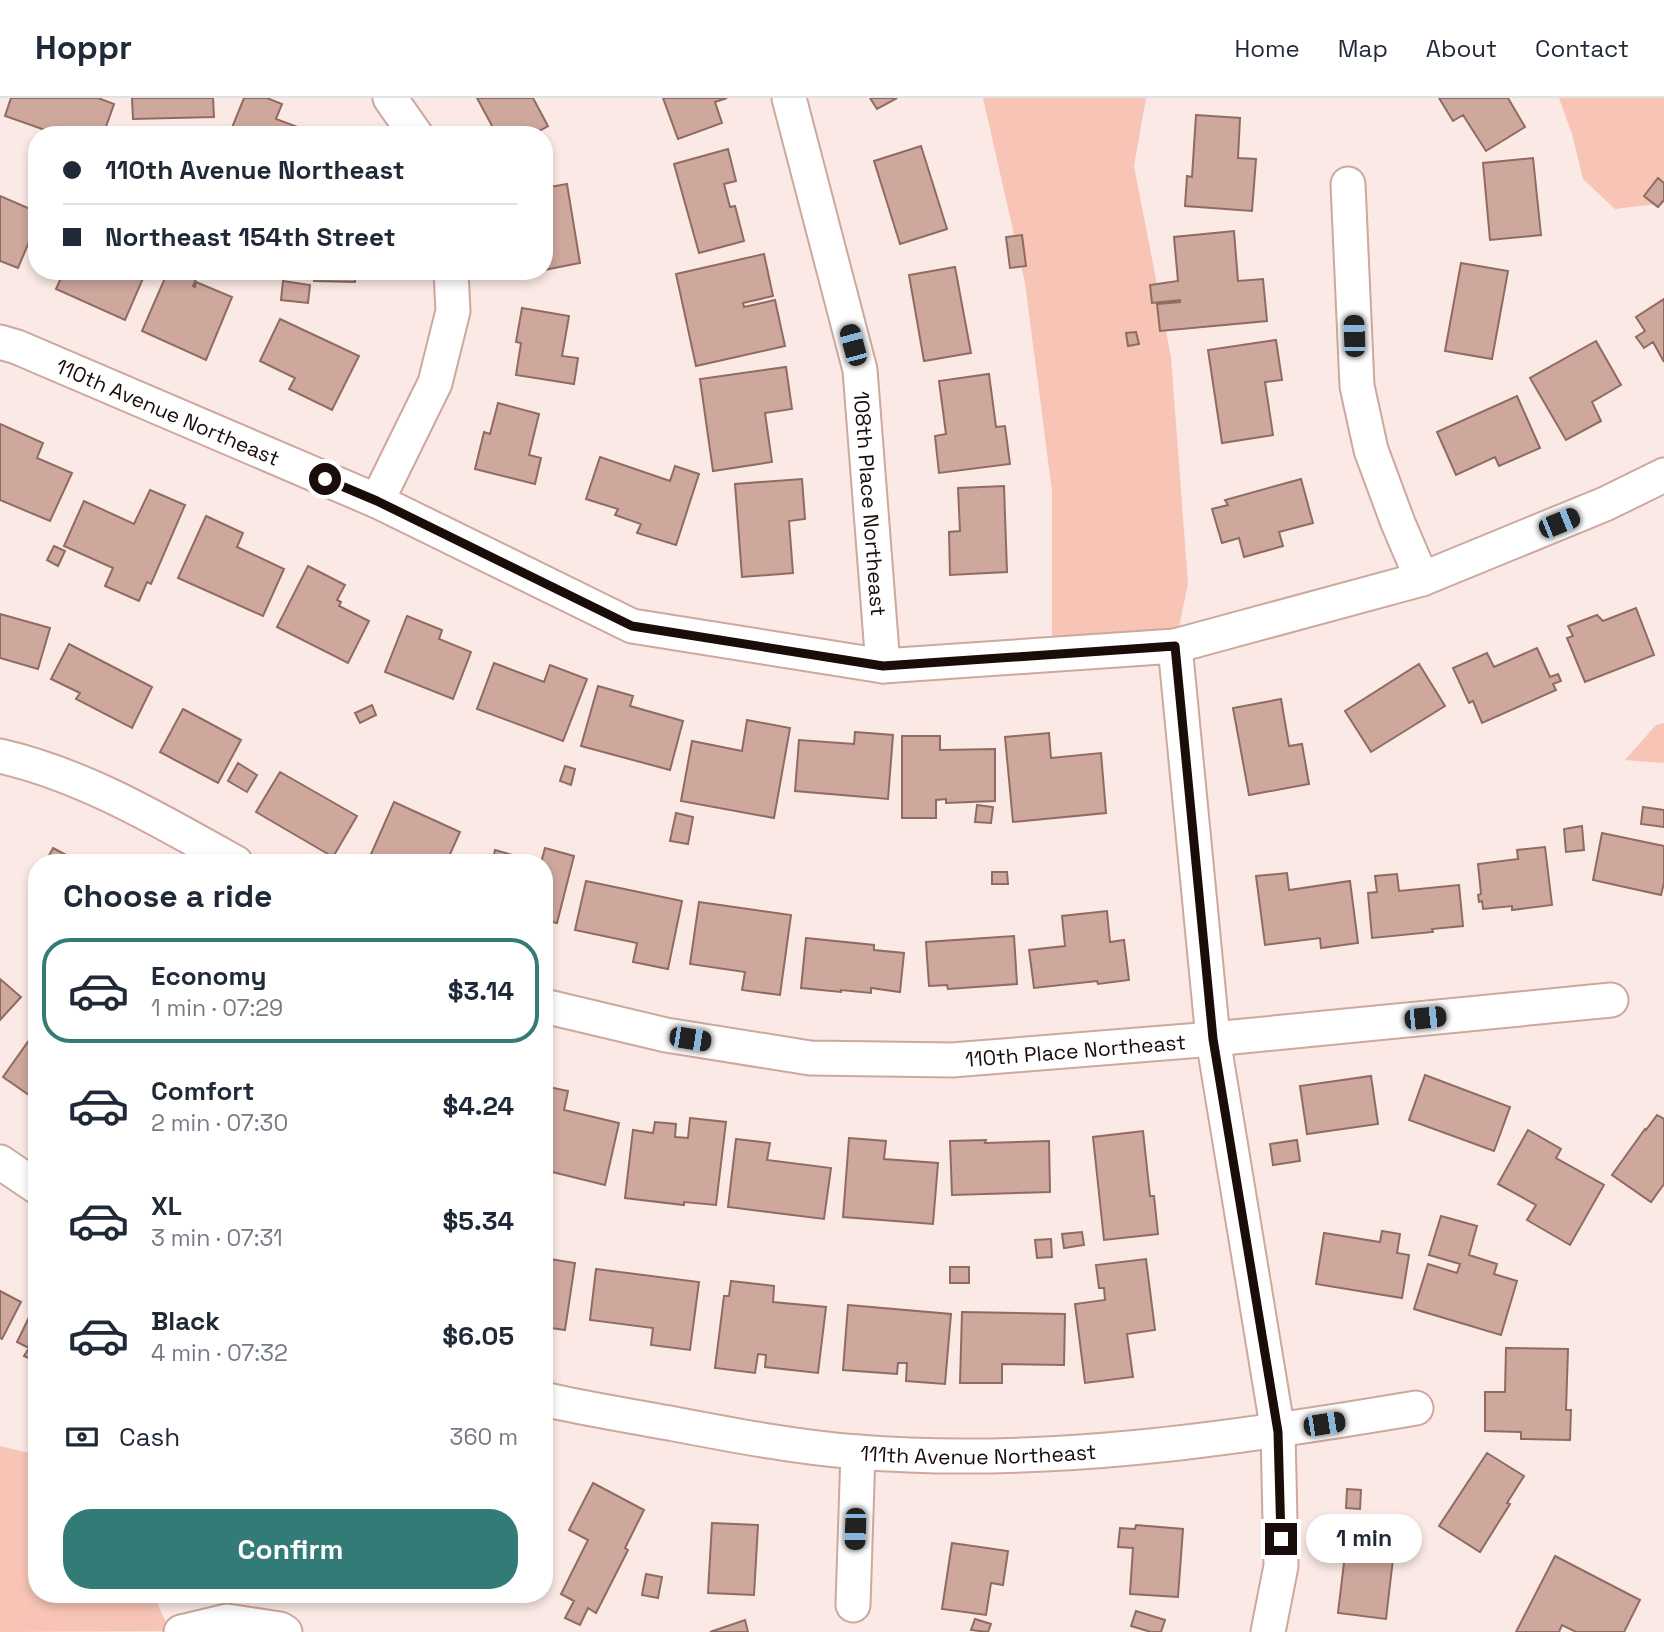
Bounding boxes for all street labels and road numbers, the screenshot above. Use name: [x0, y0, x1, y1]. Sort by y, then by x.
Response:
street label: 110th Avenue Northeast: [52, 352, 284, 471]
street label: 108th Place Northeast: [848, 390, 893, 617]
street label: 110th Place Northeast: [964, 1028, 1187, 1072]
street label: 111th Avenue Northeast: [859, 1437, 1097, 1470]

